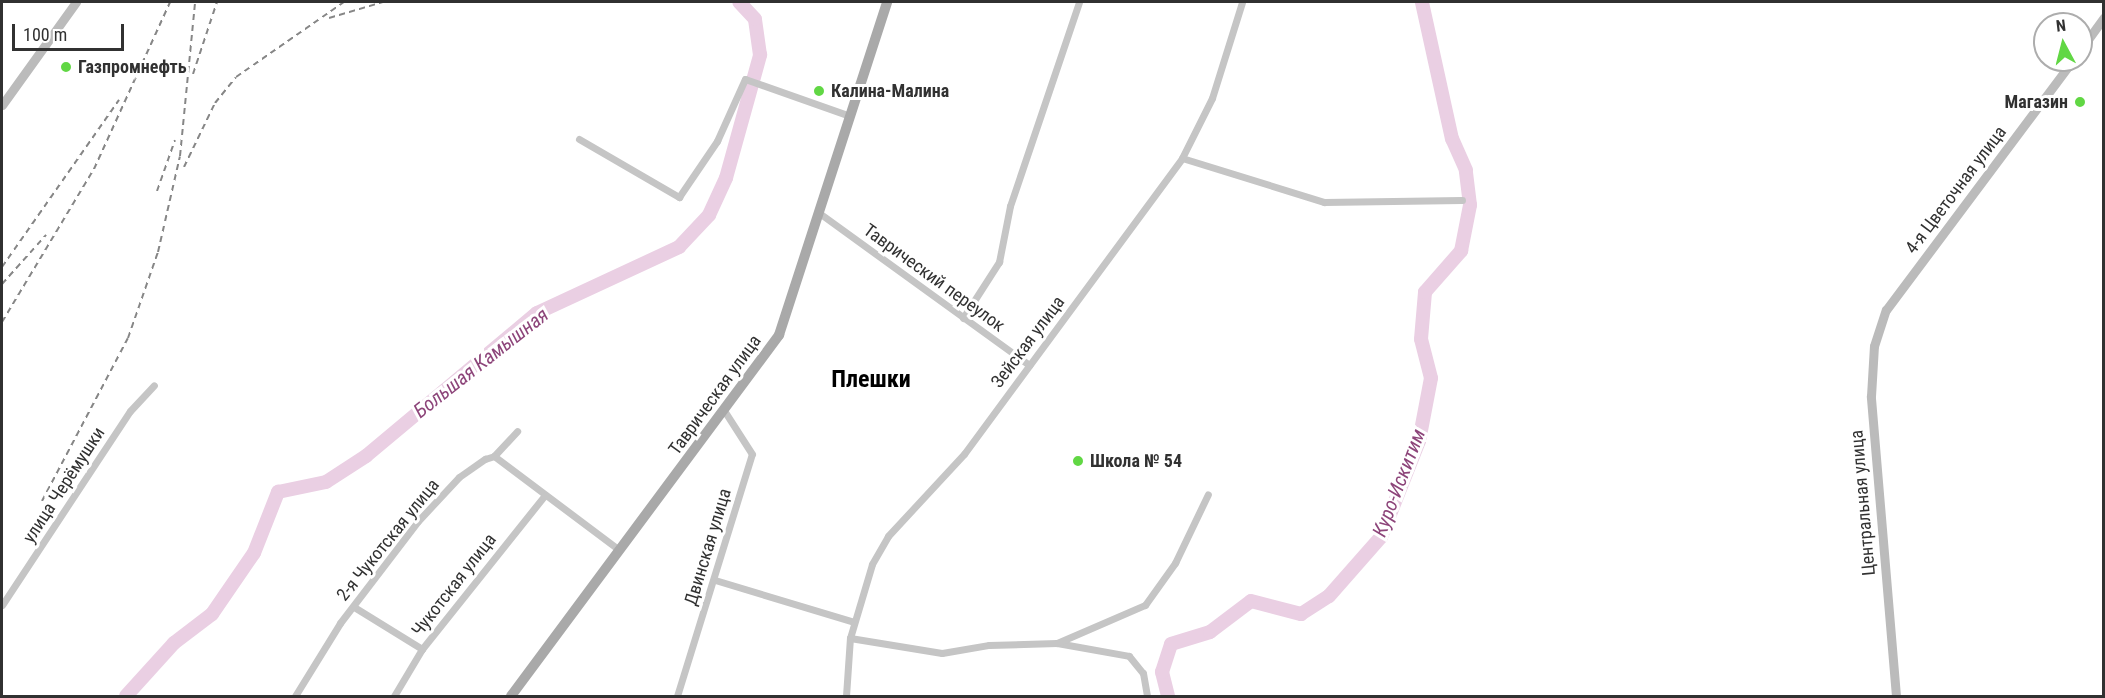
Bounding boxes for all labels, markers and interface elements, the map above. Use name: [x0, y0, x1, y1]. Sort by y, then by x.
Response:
scale bar: [15, 12, 128, 50]
north arrow: [2033, 12, 2093, 72]
text: N: [2055, 16, 2067, 36]
text: 100 m: [23, 24, 67, 45]
place label: Газпромнефть: [78, 56, 187, 78]
marker: Газпромнефть: [59, 60, 73, 74]
place label: Калина-Малина: [831, 80, 949, 102]
marker: Калина-Малина: [812, 84, 826, 98]
place label: Магазин: [2005, 91, 2068, 113]
marker: Магазин: [2073, 95, 2087, 109]
street label: 4-я Цветочная улица: [1901, 122, 2011, 258]
street label: Таврический переулок: [859, 219, 1009, 337]
street label: Зейская улица: [987, 292, 1069, 392]
water label: Большая Камышная: [409, 303, 553, 423]
street label: Таврическая улица: [664, 331, 766, 459]
district label: Плешки: [831, 366, 911, 394]
street label: улица Черёмушки: [18, 423, 110, 547]
water label: Куро-Искитим: [1367, 426, 1431, 540]
street label: Центральная улица: [1846, 429, 1880, 577]
place label: Школа № 54: [1090, 450, 1182, 472]
marker: Школа № 54: [1071, 454, 1085, 468]
street label: 2-я Чукотская улица: [332, 475, 444, 605]
street label: Двинская улица: [680, 486, 736, 608]
street label: Чукотская улица: [407, 529, 501, 641]

